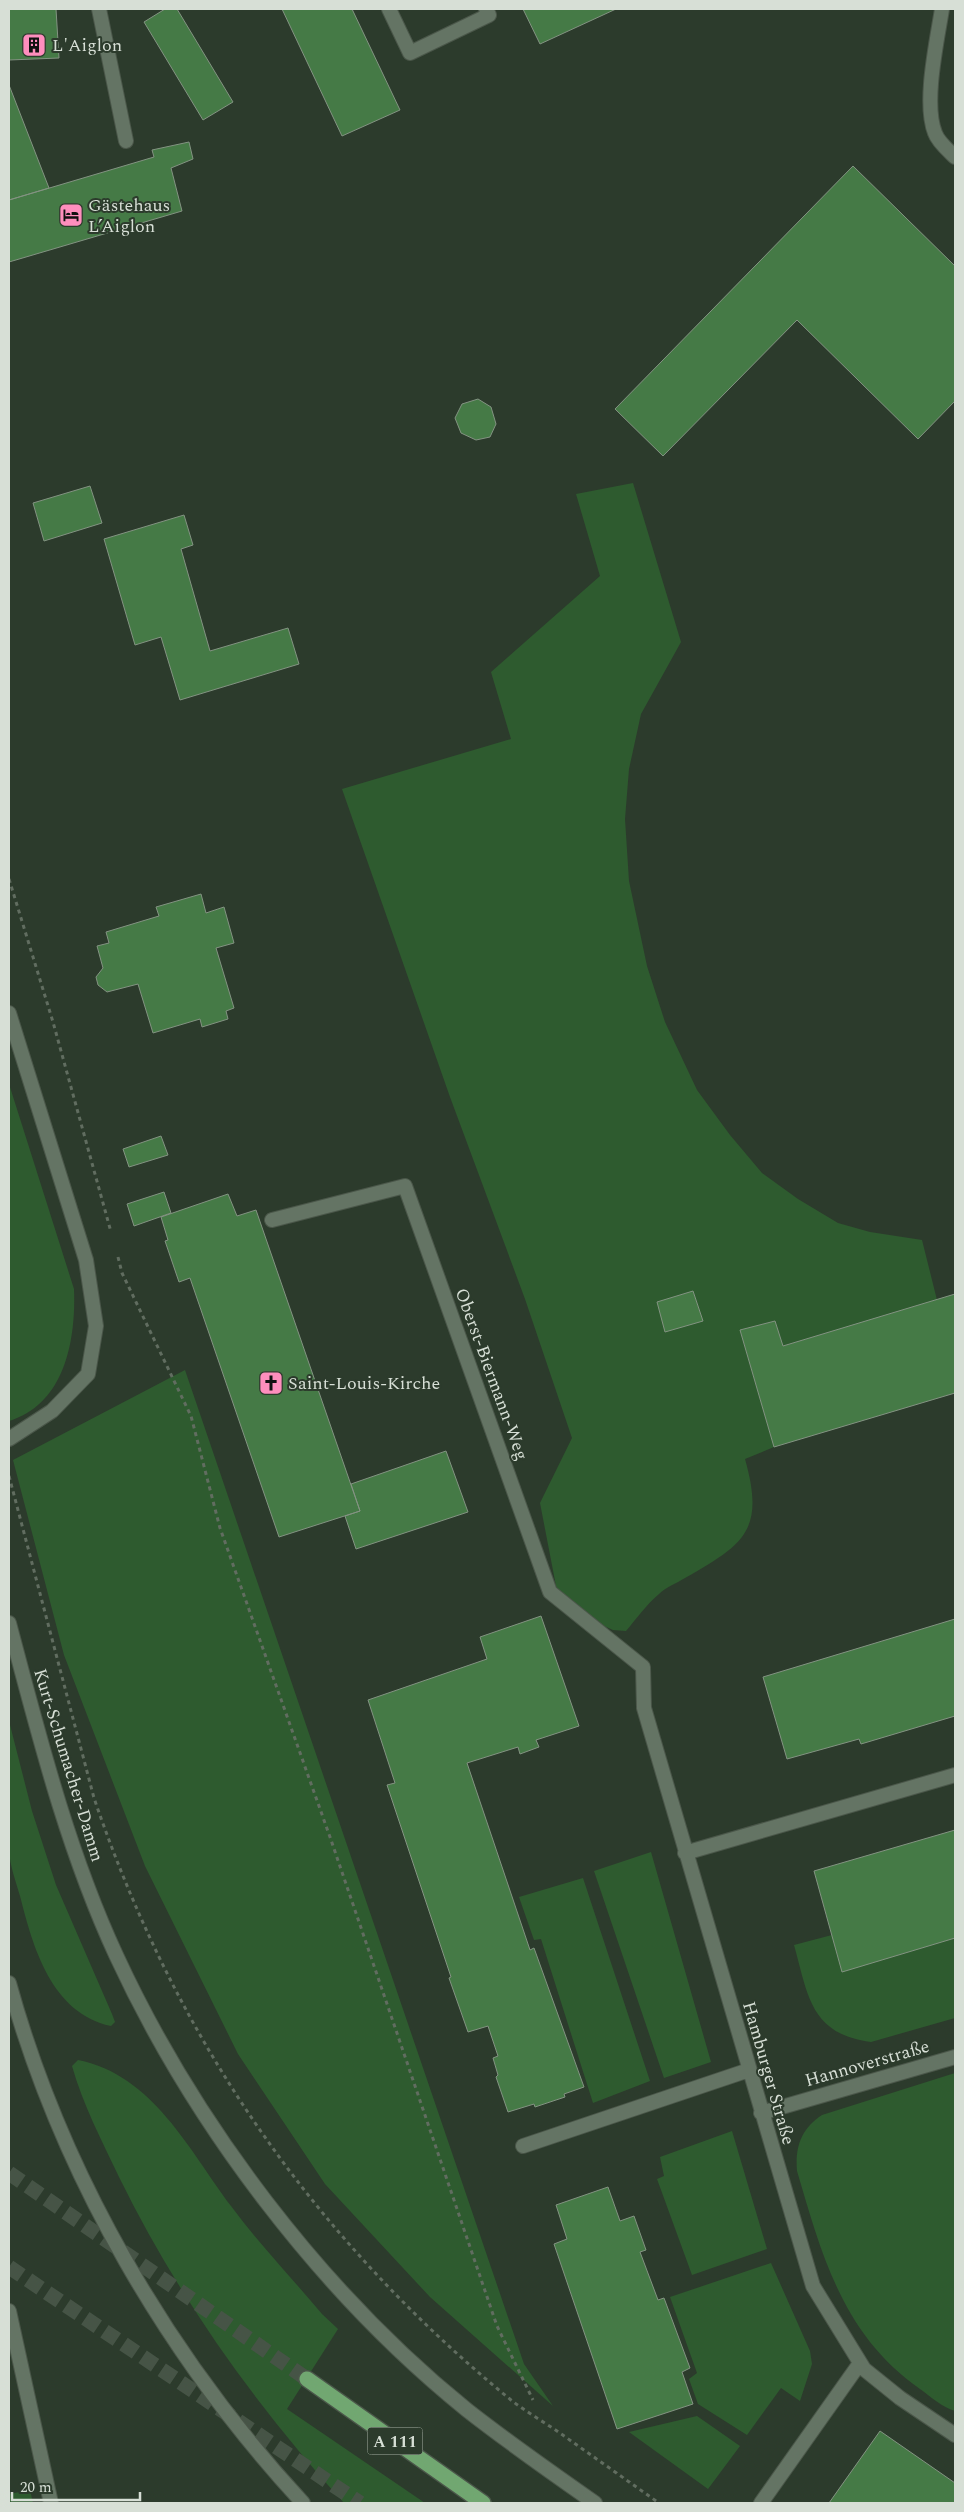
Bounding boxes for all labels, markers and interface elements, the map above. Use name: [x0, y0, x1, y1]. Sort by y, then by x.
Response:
building icon: L'Aiglon: [21, 32, 47, 58]
place label: L'Aiglon: [52, 32, 122, 59]
place label: Gästehaus L’Aiglon: [88, 192, 170, 240]
hotel icon: Gästehaus L’Aiglon: [58, 202, 84, 228]
street label: Oberst-Biermann-Weg: [448, 1284, 535, 1464]
church icon: Saint-Louis-Kirche: [258, 1370, 284, 1396]
place label: Saint-Louis-Kirche: [288, 1370, 440, 1397]
street label: Kurt-Schumacher-Damm: [26, 1665, 111, 1865]
street label: Hamburger Straße: [735, 1998, 802, 2148]
street label: Hannoverstraße: [802, 2033, 933, 2094]
road number: A 111: [368, 2428, 422, 2454]
scale bar: [12, 2470, 140, 2502]
text: 20 m: [20, 2476, 52, 2499]

